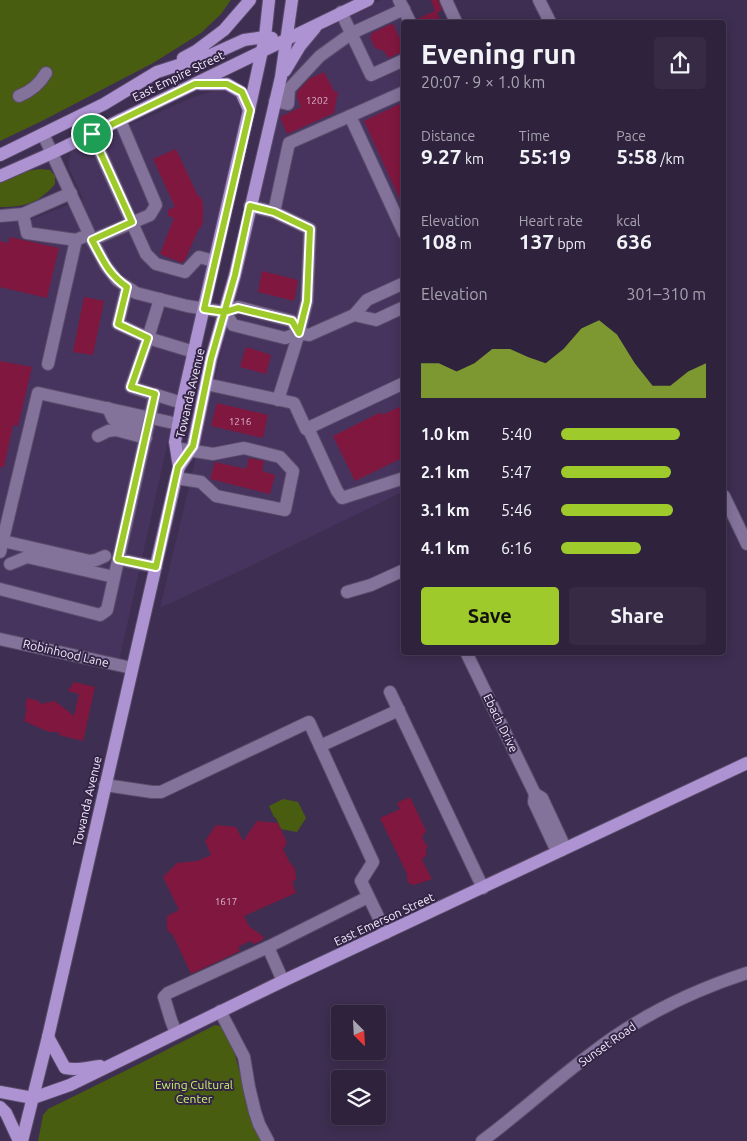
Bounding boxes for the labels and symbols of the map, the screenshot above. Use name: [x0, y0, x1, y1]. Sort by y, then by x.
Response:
street label: East Empire Street: [130, 48, 226, 104]
house number: 1202: [306, 95, 328, 106]
pin: [71, 113, 113, 155]
street label: Towanda Avenue: [173, 347, 207, 439]
house number: 1216: [229, 416, 252, 427]
street label: Robinhood Lane: [22, 637, 110, 669]
street label: Ebach Drive: [481, 692, 521, 754]
street label: Towanda Avenue: [70, 755, 104, 847]
street label: East Emerson Street: [332, 890, 436, 948]
house number: 1617: [215, 896, 237, 907]
north arrow: [331, 1005, 386, 1060]
street label: Sunset Road: [576, 1019, 638, 1069]
park label: Ewing Cultural Center: [155, 1078, 233, 1105]

